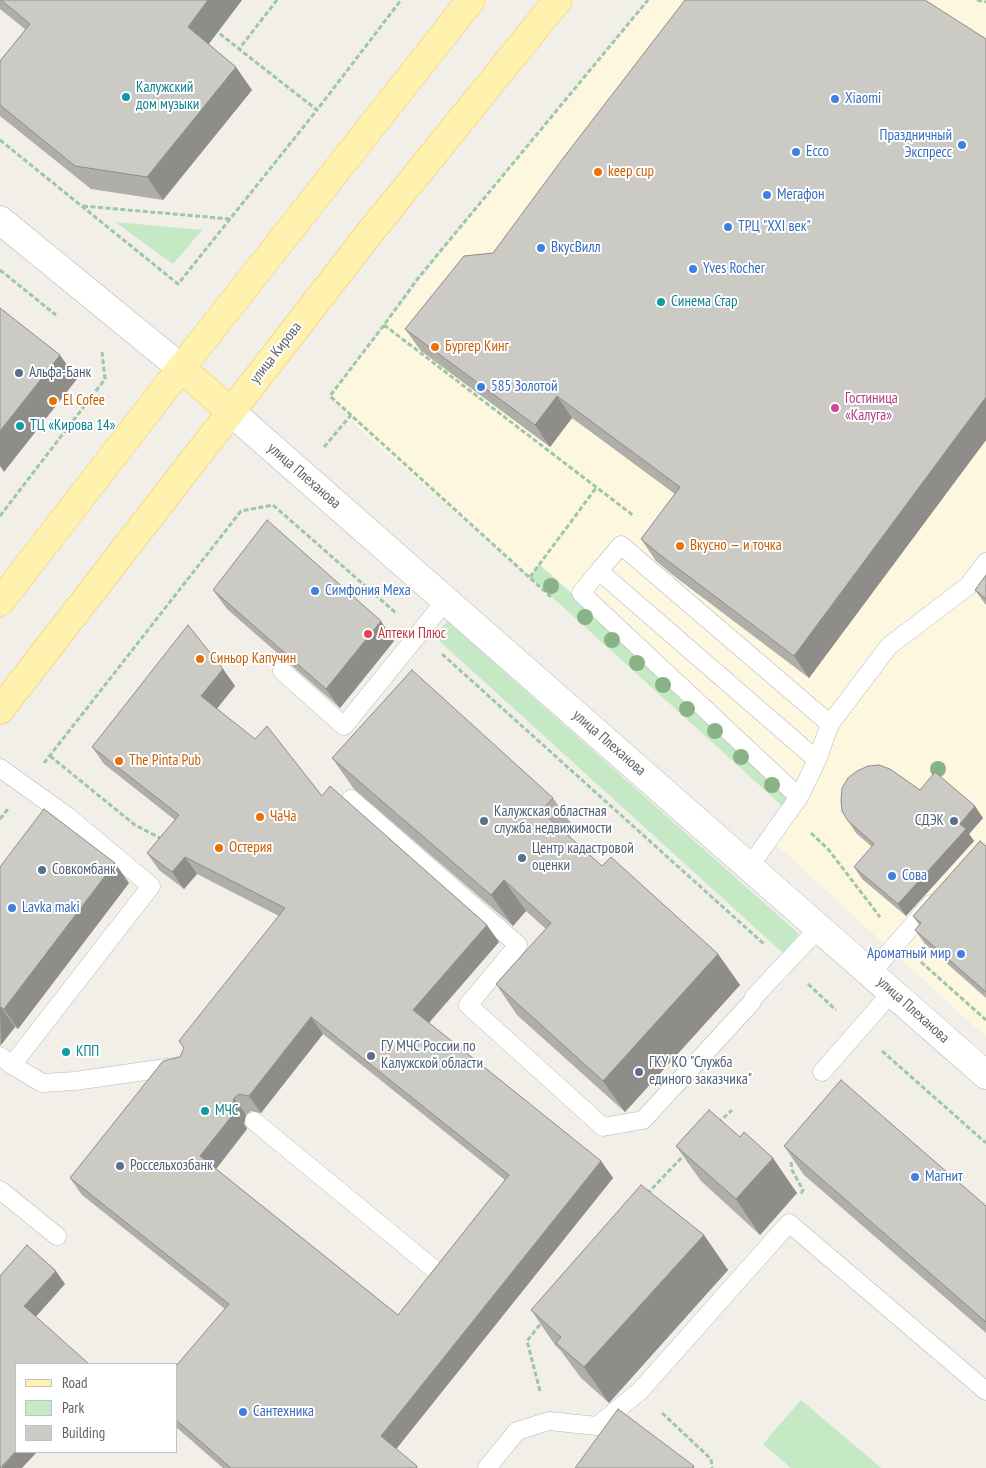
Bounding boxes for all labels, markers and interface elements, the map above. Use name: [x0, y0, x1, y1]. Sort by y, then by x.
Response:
place label: Калужский дом музыки: [136, 79, 199, 114]
place label: Xiaomi: [845, 90, 881, 108]
marker: Калужский дом музыки: [120, 91, 132, 103]
marker: Xiaomi: [829, 93, 841, 105]
place label: Праздничный Экспресс: [880, 127, 952, 162]
marker: Праздничный Экспресс: [956, 139, 968, 151]
place label: Ecco: [806, 143, 829, 161]
marker: Ecco: [790, 146, 802, 158]
place label: keep cup: [608, 163, 654, 181]
marker: keep cup: [592, 166, 604, 178]
place label: Мегафон: [777, 186, 824, 204]
marker: Мегафон: [761, 189, 773, 201]
place label: ТРЦ "XXI век": [738, 218, 811, 236]
marker: ТРЦ "XXI век": [722, 221, 734, 233]
place label: ВкусВилл: [551, 239, 601, 257]
marker: ВкусВилл: [535, 242, 547, 254]
place label: Yves Rocher: [703, 260, 765, 278]
marker: Yves Rocher: [687, 263, 699, 275]
place label: Синема Стар: [671, 293, 738, 311]
marker: Синема Стар: [655, 296, 667, 308]
street label: улица Кирова: [246, 319, 306, 387]
place label: Бургер Кинг: [445, 338, 509, 356]
marker: Бургер Кинг: [429, 341, 441, 353]
place label: Альфа-Банк: [29, 364, 91, 382]
marker: Альфа-Банк: [13, 367, 25, 379]
place label: 585 Золотой: [491, 378, 558, 396]
marker: 585 Золотой: [475, 381, 487, 393]
place label: Гостиница «Калуга»: [845, 390, 898, 425]
place label: El Cofee: [63, 392, 105, 410]
marker: El Cofee: [47, 395, 59, 407]
marker: Гостиница «Калуга»: [829, 402, 841, 414]
place label: ТЦ «Кирова 14»: [30, 417, 115, 435]
marker: ТЦ «Кирова 14»: [14, 420, 26, 432]
street label: улица Плеханова: [264, 439, 344, 513]
place label: Вкусно — и точка: [690, 537, 782, 555]
marker: Вкусно — и точка: [674, 540, 686, 552]
place label: Симфония Меха: [325, 582, 411, 600]
marker: Симфония Меха: [309, 585, 321, 597]
place label: Аптеки Плюс: [378, 625, 446, 643]
marker: Аптеки Плюс: [362, 628, 374, 640]
place label: Синьор Капучин: [210, 650, 296, 668]
marker: Синьор Капучин: [194, 653, 206, 665]
street label: улица Плеханова: [569, 706, 649, 780]
place label: The Pinta Pub: [129, 752, 201, 770]
marker: The Pinta Pub: [113, 755, 125, 767]
place label: Калужская областная служба недвижимости: [494, 803, 612, 838]
place label: ЧаЧа: [270, 808, 297, 826]
marker: ЧаЧа: [254, 811, 266, 823]
place label: СДЭК: [915, 812, 944, 830]
marker: Калужская областная служба недвижимости: [478, 815, 490, 827]
marker: СДЭК: [948, 815, 960, 827]
place label: Остерия: [229, 839, 272, 857]
place label: Центр кадастровой оценки: [532, 840, 634, 875]
marker: Остерия: [213, 842, 225, 854]
marker: Центр кадастровой оценки: [516, 852, 528, 864]
place label: Совкомбанк: [52, 861, 116, 879]
marker: Совкомбанк: [36, 864, 48, 876]
place label: Сова: [902, 867, 927, 885]
marker: Сова: [886, 870, 898, 882]
place label: Lavka maki: [22, 899, 80, 917]
marker: Lavka maki: [6, 902, 18, 914]
place label: Ароматный мир: [867, 945, 951, 963]
marker: Ароматный мир: [955, 948, 967, 960]
street label: улица Плеханова: [873, 973, 953, 1047]
place label: ГУ МЧС России по Калужской области: [381, 1038, 483, 1073]
place label: КПП: [76, 1043, 99, 1061]
marker: КПП: [60, 1046, 72, 1058]
marker: ГУ МЧС России по Калужской области: [365, 1050, 377, 1062]
place label: ГКУ КО "Служба единого заказчика": [649, 1054, 752, 1089]
marker: ГКУ КО "Служба единого заказчика": [633, 1066, 645, 1078]
place label: МЧС: [215, 1102, 239, 1120]
marker: МЧС: [199, 1105, 211, 1117]
place label: Россельхозбанк: [130, 1157, 213, 1175]
marker: Россельхозбанк: [114, 1160, 126, 1172]
place label: Магнит: [925, 1168, 963, 1186]
marker: Магнит: [909, 1171, 921, 1183]
legend: [15, 1363, 178, 1453]
text: Road: [62, 1373, 88, 1392]
text: Park: [62, 1398, 84, 1417]
place label: Сантехника: [253, 1403, 314, 1421]
marker: Сантехника: [237, 1406, 249, 1418]
text: Building: [62, 1423, 105, 1442]

